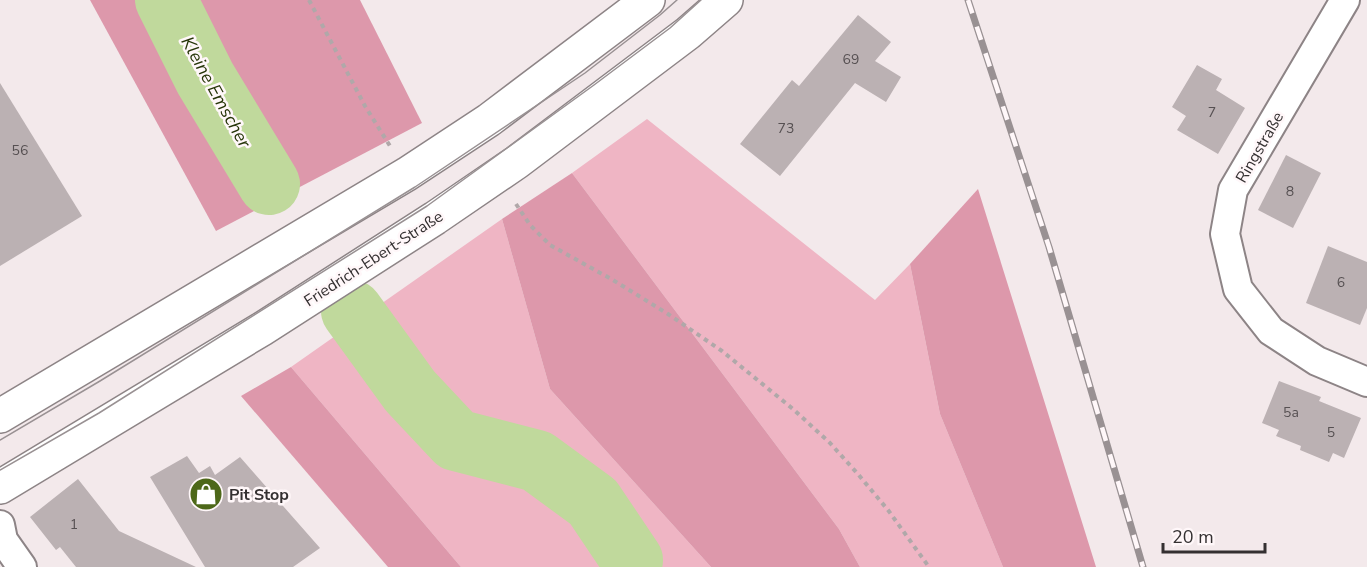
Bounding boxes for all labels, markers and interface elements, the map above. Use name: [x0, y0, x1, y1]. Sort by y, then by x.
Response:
water label: Kleine Emscher: [175, 32, 257, 152]
house number: 69: [843, 50, 859, 69]
house number: 7: [1208, 103, 1216, 122]
street label: Ringstraße: [1231, 108, 1289, 187]
house number: 73: [778, 119, 794, 138]
house number: 56: [12, 141, 28, 160]
house number: 8: [1286, 182, 1294, 201]
street label: Friedrich-Ebert-Straße: [300, 206, 447, 312]
house number: 6: [1337, 273, 1345, 292]
house number: 5a: [1283, 403, 1299, 422]
house number: 5: [1327, 423, 1335, 442]
shop icon: Pit Stop: [188, 476, 224, 512]
place label: Pit Stop: [229, 484, 289, 506]
house number: 1: [70, 515, 78, 534]
scale bar: [1163, 516, 1265, 554]
text: 20 m: [1172, 525, 1214, 549]

